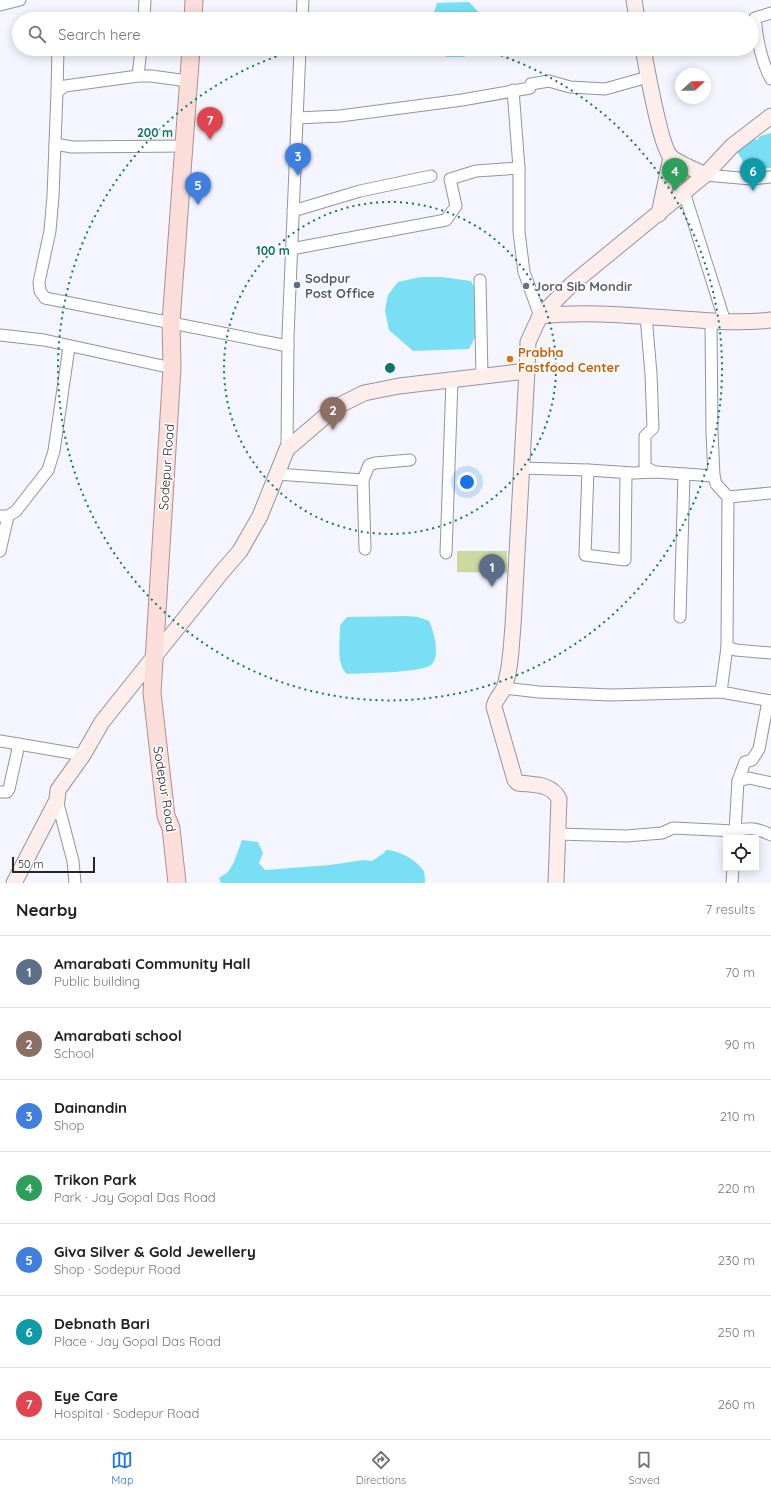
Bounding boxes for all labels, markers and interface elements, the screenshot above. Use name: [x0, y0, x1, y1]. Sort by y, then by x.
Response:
search box: [12, 12, 759, 56]
icon: search: [26, 23, 48, 45]
text: Search here: [58, 25, 141, 44]
north arrow: [675, 68, 711, 104]
pin: 7: [197, 107, 223, 140]
text: 200 m: [137, 125, 173, 140]
pin: 3: [285, 143, 311, 176]
pin: 4: [662, 158, 688, 191]
pin: 6: [740, 158, 766, 191]
pin: 5: [185, 172, 211, 205]
text: 100 m: [256, 243, 290, 258]
place label: Sodpur Post Office: [305, 270, 375, 301]
place label: Jora Sib Mondir: [534, 278, 633, 294]
marker: Sodpur Post Office: [292, 280, 302, 290]
marker: Jora Sib Mondir: [521, 281, 531, 291]
place label: Prabha Fastfood Center: [518, 344, 620, 375]
marker: Prabha Fastfood Center: [505, 354, 515, 364]
centre of rings: [383, 361, 397, 375]
pin: 2: [320, 397, 346, 430]
street label: Sodepur Road: [155, 423, 177, 511]
your location: [457, 472, 477, 492]
pin: 1: [479, 554, 505, 587]
street label: Sodepur Road: [150, 745, 180, 833]
map controls: [723, 835, 759, 871]
button: locate: [723, 835, 759, 871]
scale bar: [12, 855, 95, 874]
text: 50 m: [18, 857, 44, 871]
text: Nearby: [16, 899, 77, 920]
text: 7 results: [706, 901, 755, 917]
text: Amarabati Community Hall: [54, 954, 250, 973]
text: 1: [26, 964, 32, 980]
text: 70 m: [725, 964, 755, 980]
text: Public building: [54, 973, 140, 989]
text: Amarabati school: [54, 1026, 182, 1045]
text: 2: [25, 1036, 33, 1052]
text: 90 m: [725, 1036, 755, 1052]
text: School: [54, 1045, 94, 1061]
text: Dainandin: [54, 1098, 127, 1117]
text: 3: [26, 1108, 32, 1124]
text: 210 m: [720, 1108, 755, 1124]
text: Shop: [54, 1117, 84, 1133]
text: Trikon Park: [54, 1170, 137, 1189]
text: 4: [25, 1180, 33, 1196]
text: 220 m: [717, 1180, 755, 1196]
text: Park · Jay Gopal Das Road: [54, 1189, 216, 1205]
text: Giva Silver & Gold Jewellery: [54, 1242, 256, 1261]
text: 5: [25, 1252, 33, 1268]
text: 230 m: [718, 1252, 755, 1268]
text: Shop · Sodepur Road: [54, 1261, 181, 1277]
text: Debnath Bari: [54, 1314, 150, 1333]
text: 6: [25, 1324, 33, 1340]
text: 250 m: [718, 1324, 755, 1340]
text: Place · Jay Gopal Das Road: [54, 1333, 221, 1349]
text: Eye Care: [54, 1386, 118, 1405]
text: 7: [25, 1396, 33, 1412]
text: 260 m: [718, 1396, 755, 1412]
text: Hospital · Sodepur Road: [54, 1405, 199, 1421]
tab: Map: [111, 1449, 134, 1487]
tab: Directions: [356, 1449, 406, 1487]
tab: Saved: [628, 1449, 660, 1487]

